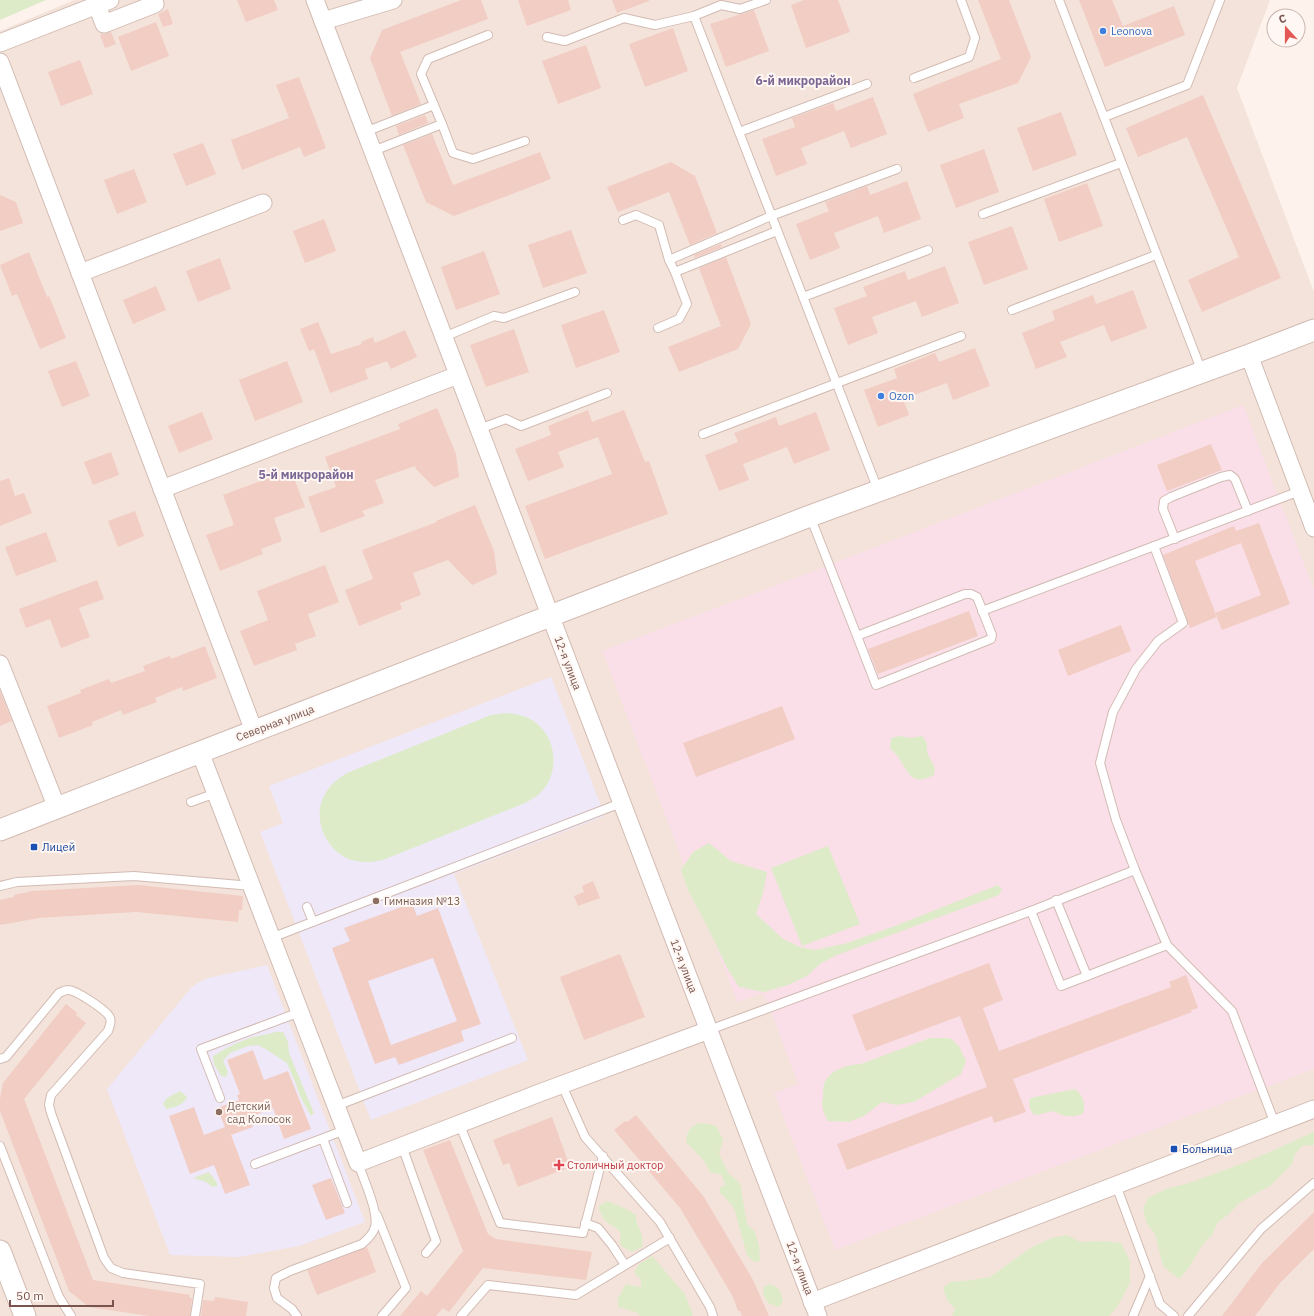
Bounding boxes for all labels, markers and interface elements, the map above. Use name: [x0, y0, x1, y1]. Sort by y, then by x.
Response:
north arrow: [1266, 8, 1306, 48]
text: С: [1277, 11, 1288, 26]
place label: Leonova: [1111, 24, 1152, 38]
marker: Leonova: [1098, 26, 1108, 36]
district label: 6-й микрорайон: [755, 73, 851, 88]
place label: Ozon: [889, 389, 914, 403]
marker: Ozon: [876, 391, 886, 401]
district label: 5-й микрорайон: [258, 467, 354, 482]
street label: 12-я улица: [551, 634, 585, 692]
street label: Северная улица: [234, 702, 316, 744]
place label: Лицей: [42, 840, 75, 854]
marker: Лицей: [29, 842, 39, 852]
place label: Гимназия №13: [384, 894, 460, 908]
marker: Гимназия №13: [371, 896, 381, 906]
street label: 12-я улица: [667, 937, 701, 995]
place label: Детский сад Колосок: [227, 1099, 291, 1126]
marker: Детский сад Колосок: [214, 1107, 224, 1117]
place label: Больница: [1182, 1142, 1233, 1156]
marker: Больница: [1169, 1144, 1179, 1154]
place label: Столичный доктор: [567, 1158, 663, 1172]
marker: Столичный доктор: [554, 1160, 564, 1170]
street label: 12-я улица: [783, 1239, 817, 1297]
scale bar: [10, 1282, 113, 1308]
text: 50 m: [16, 1288, 44, 1303]

